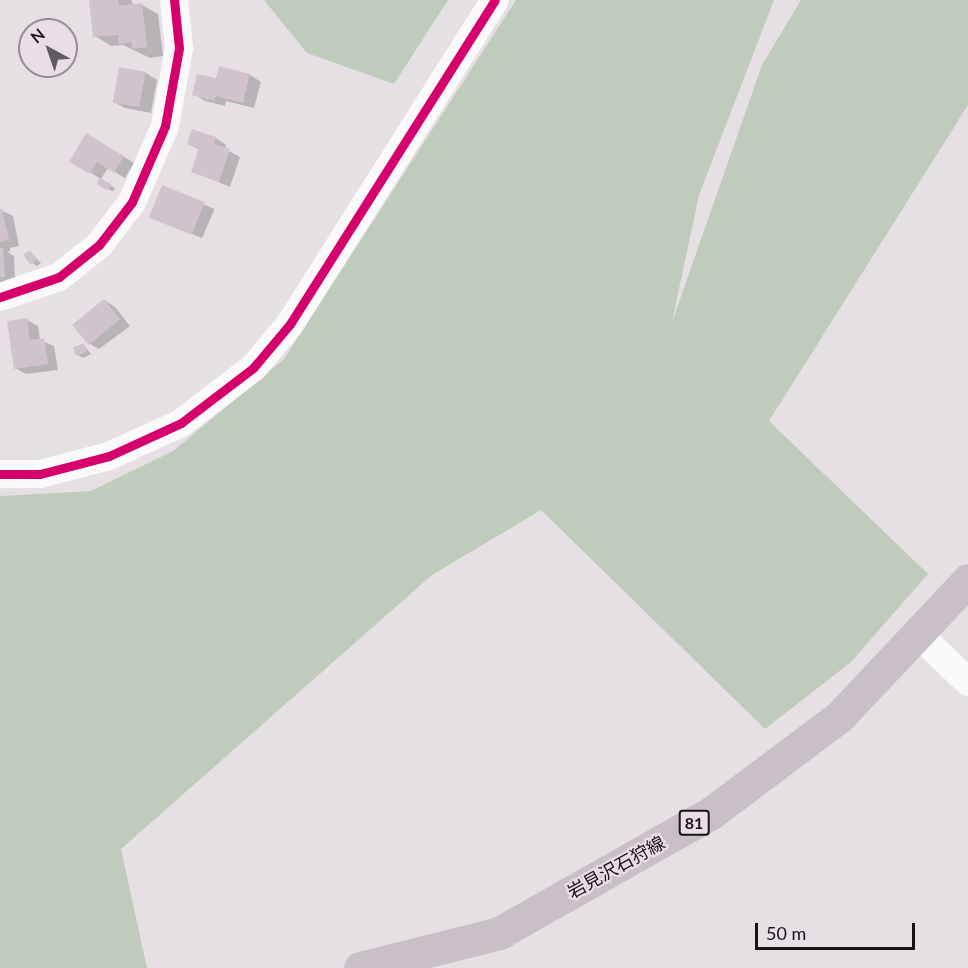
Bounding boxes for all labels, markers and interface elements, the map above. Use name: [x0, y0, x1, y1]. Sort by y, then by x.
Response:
north arrow: [18, 18, 78, 78]
text: N: [27, 24, 48, 47]
road number: 81: [678, 810, 710, 836]
street label: 岩見沢石狩線: [564, 831, 668, 903]
scale bar: [758, 911, 918, 949]
text: 50 m: [766, 922, 806, 944]

